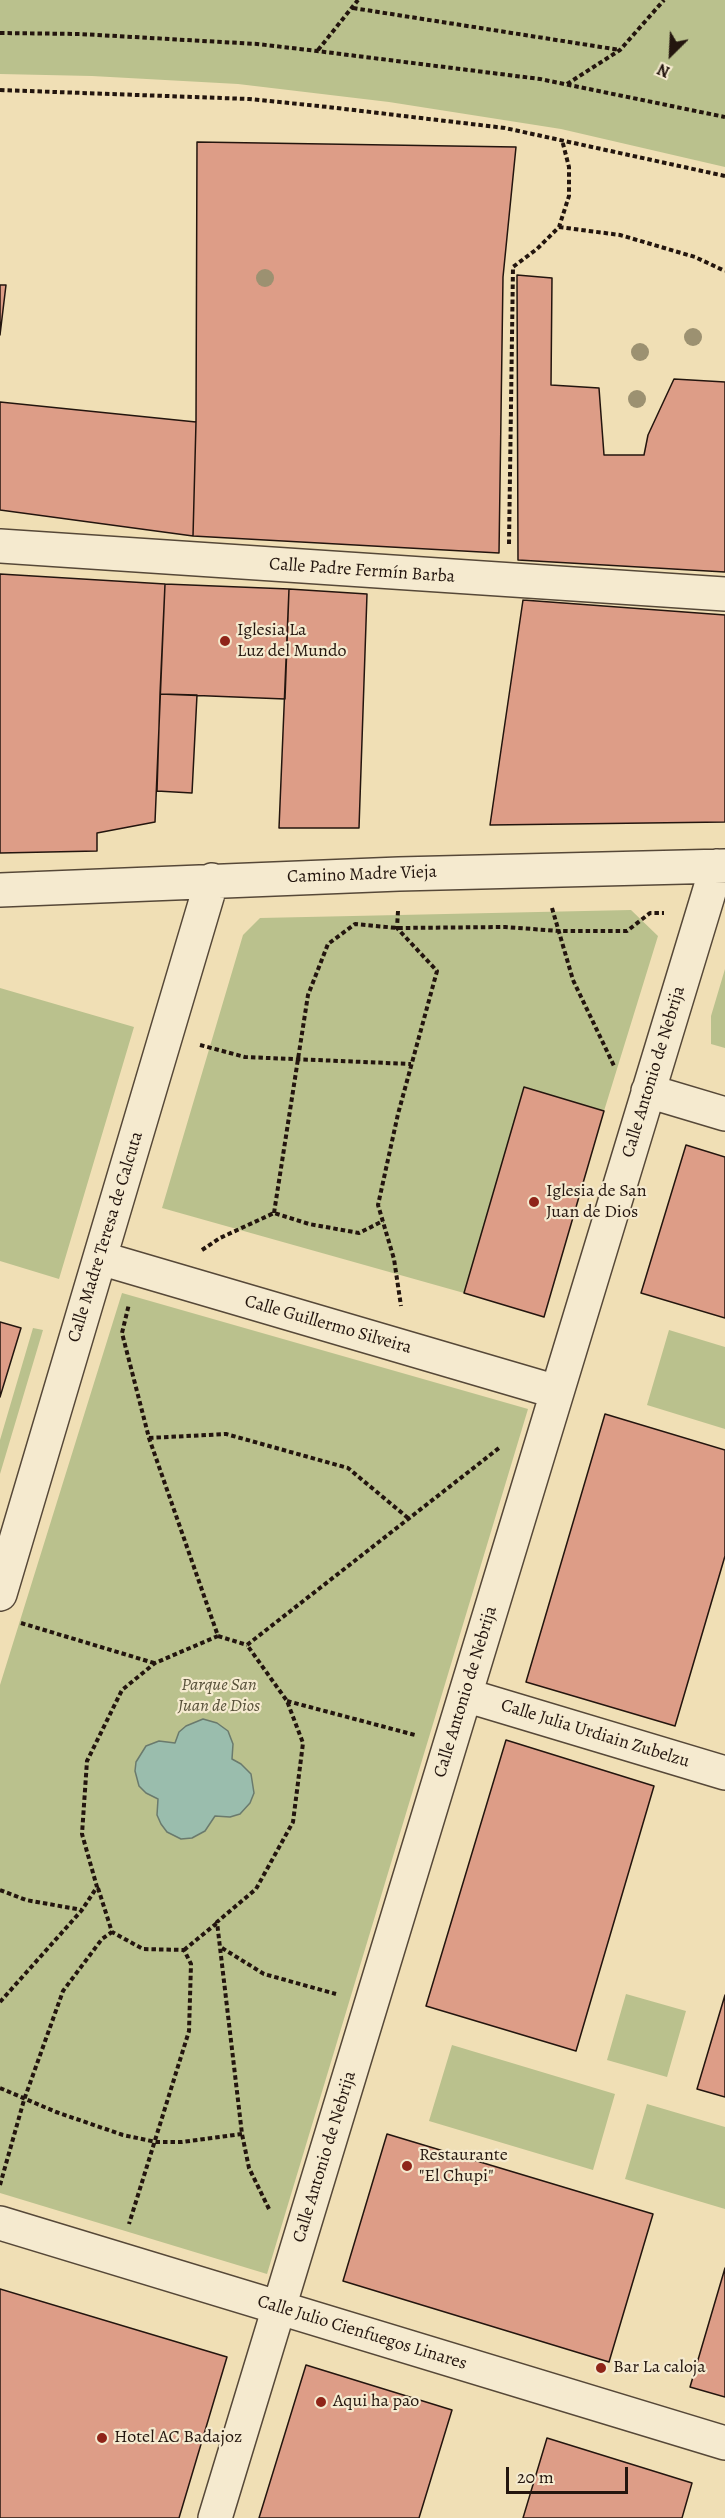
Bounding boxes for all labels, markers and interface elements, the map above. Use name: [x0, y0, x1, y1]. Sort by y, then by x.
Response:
north arrow: [641, 24, 701, 84]
text: N: [654, 58, 673, 83]
street label: Calle Padre Fermín Barba: [268, 554, 456, 588]
place label: Iglesia La Luz del Mundo: [237, 620, 347, 662]
marker: Iglesia La Luz del Mundo: [218, 634, 232, 648]
street label: Camino Madre Vieja: [287, 862, 437, 888]
street label: Calle Antonio de Nebrija: [618, 984, 690, 1160]
street label: Calle Madre Teresa de Calcuta: [64, 1129, 148, 1345]
place label: Iglesia de San Juan de Dios: [546, 1181, 647, 1224]
marker: Iglesia de San Juan de Dios: [527, 1195, 541, 1209]
street label: Calle Guillermo Silveira: [242, 1291, 414, 1359]
street label: Calle Antonio de Nebrija: [430, 1604, 502, 1780]
park label: Parque San Juan de Dios: [178, 1675, 260, 1718]
street label: Calle Julia Urdiain Zubelzu: [498, 1695, 692, 1773]
street label: Calle Antonio de Nebrija: [289, 2069, 361, 2245]
place label: Restaurante "El Chupi": [419, 2145, 508, 2188]
marker: Restaurante "El Chupi": [400, 2159, 414, 2173]
street label: Calle Julio Cienfuegos Linares: [255, 2291, 469, 2375]
place label: Bar La caloja: [613, 2357, 706, 2379]
marker: Bar La caloja: [594, 2361, 608, 2375]
place label: Aqui ha pao: [333, 2391, 419, 2413]
marker: Aqui ha pao: [314, 2395, 328, 2409]
place label: Hotel AC Badajoz: [114, 2427, 242, 2449]
marker: Hotel AC Badajoz: [95, 2431, 109, 2445]
scale bar: [509, 2455, 630, 2493]
text: 20 m: [517, 2465, 554, 2489]

